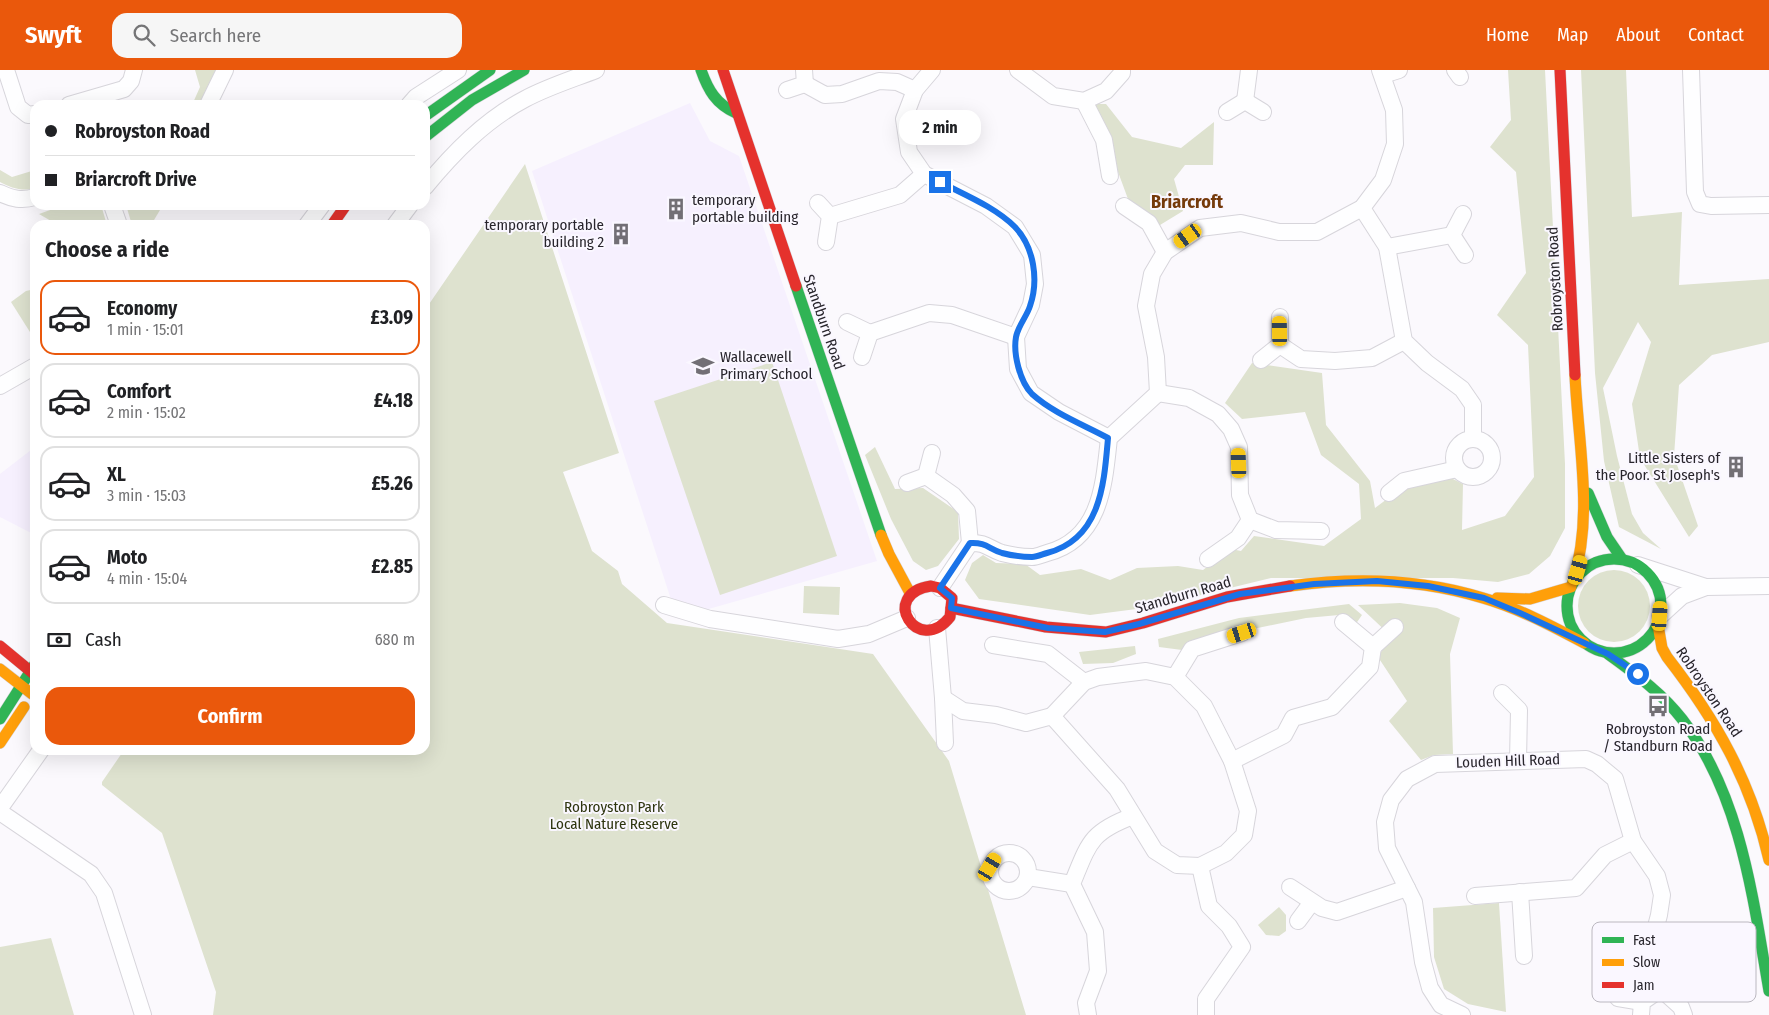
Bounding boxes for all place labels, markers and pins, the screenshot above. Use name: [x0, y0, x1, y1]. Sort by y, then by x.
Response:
place label: temporary portable building: [692, 191, 798, 226]
building icon: temporary portable building: [663, 196, 689, 222]
place label: temporary portable building 2: [484, 216, 604, 251]
building icon: temporary portable building 2: [608, 221, 634, 247]
place label: Wallacewell Primary School: [720, 348, 812, 383]
school or university icon: Wallacewell Primary School: [690, 353, 716, 379]
place label: Little Sisters of the Poor. St Joseph's: [1596, 449, 1721, 484]
building icon: Little Sisters of the Poor. St Joseph's: [1723, 454, 1749, 480]
bus stop icon: Robroyston Road / Standburn Road: [1645, 693, 1671, 719]
place label: Robroyston Road / Standburn Road: [1603, 720, 1713, 755]

